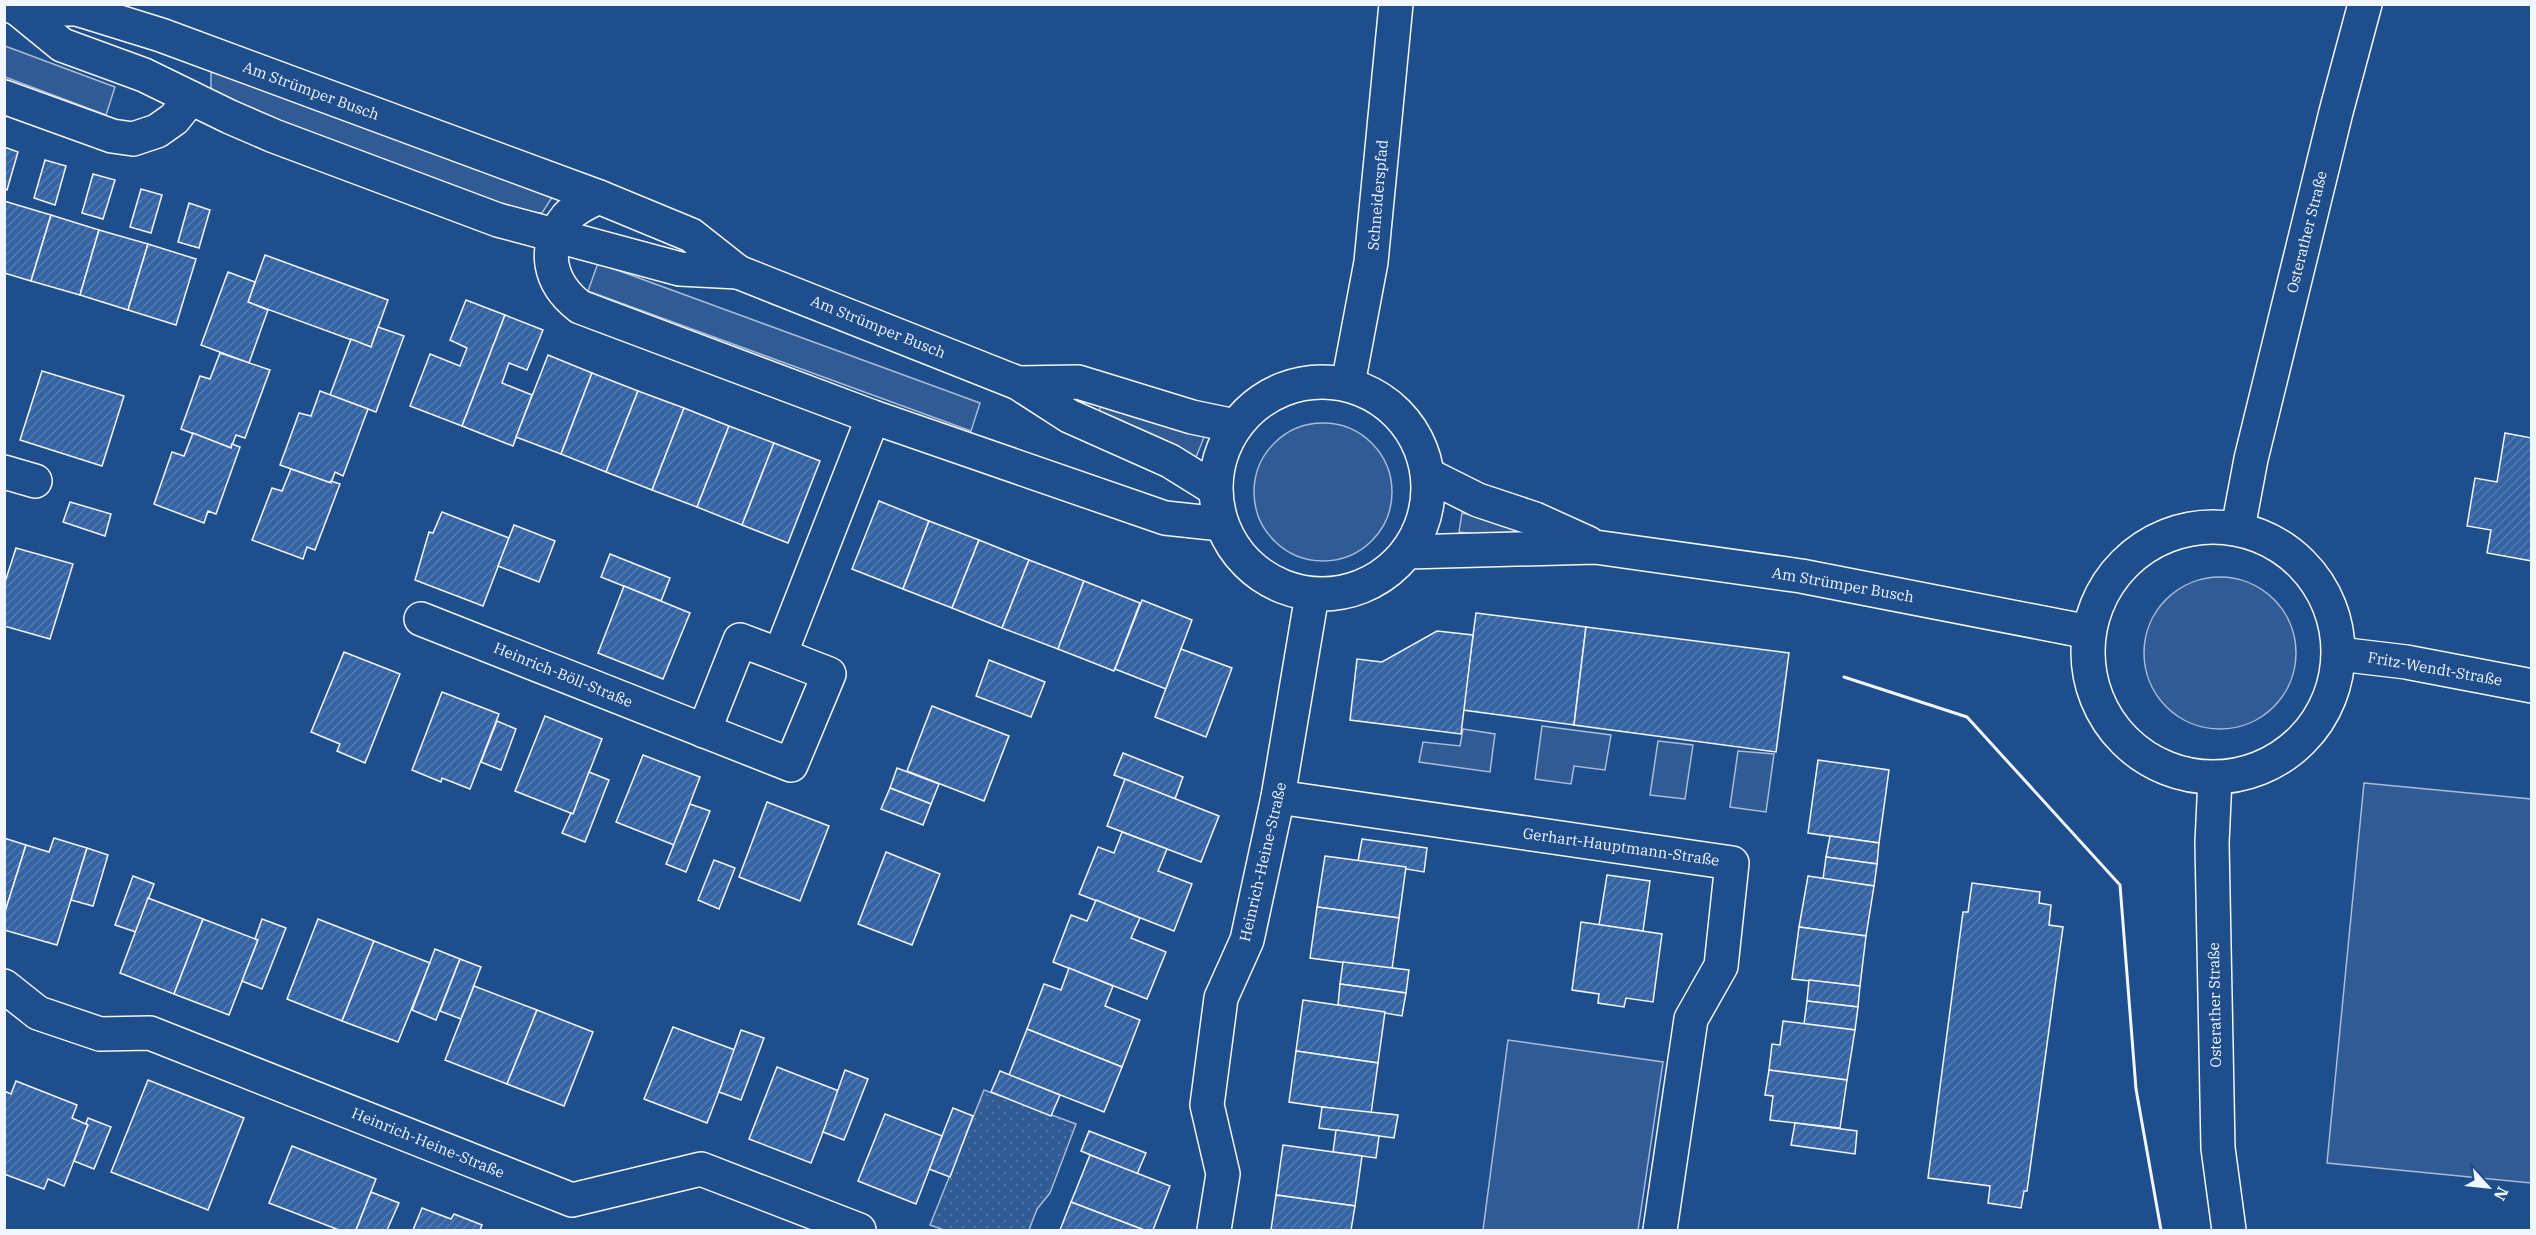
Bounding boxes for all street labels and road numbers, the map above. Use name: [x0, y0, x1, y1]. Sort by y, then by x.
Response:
street label: Am Strümper Busch: [240, 57, 382, 124]
street label: Schneiderspfad: [1363, 139, 1392, 251]
street label: Osterather Straße: [2282, 169, 2331, 295]
street label: Am Strümper Busch: [808, 291, 948, 362]
street label: Am Strümper Busch: [1771, 563, 1916, 606]
street label: Heinrich-Böll-Straße: [491, 638, 635, 711]
street label: Fritz-Wendt-Straße: [2366, 647, 2504, 690]
street label: Heinrich-Heine-Straße: [1235, 780, 1290, 943]
street label: Gerhart-Hauptmann-Straße: [1522, 823, 1721, 870]
street label: Osterather Straße: [2204, 942, 2225, 1068]
street label: Heinrich-Heine-Straße: [349, 1103, 507, 1182]

